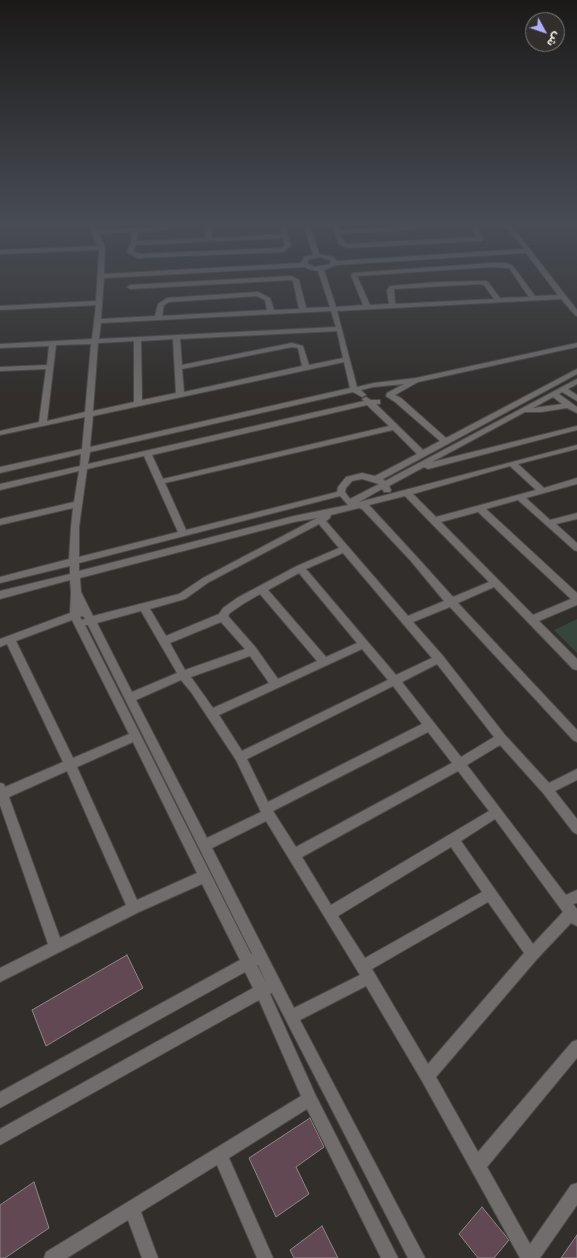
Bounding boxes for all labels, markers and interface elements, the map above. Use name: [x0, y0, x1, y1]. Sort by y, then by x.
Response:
north arrow: [525, 12, 565, 52]
text: ش: [544, 29, 564, 49]

